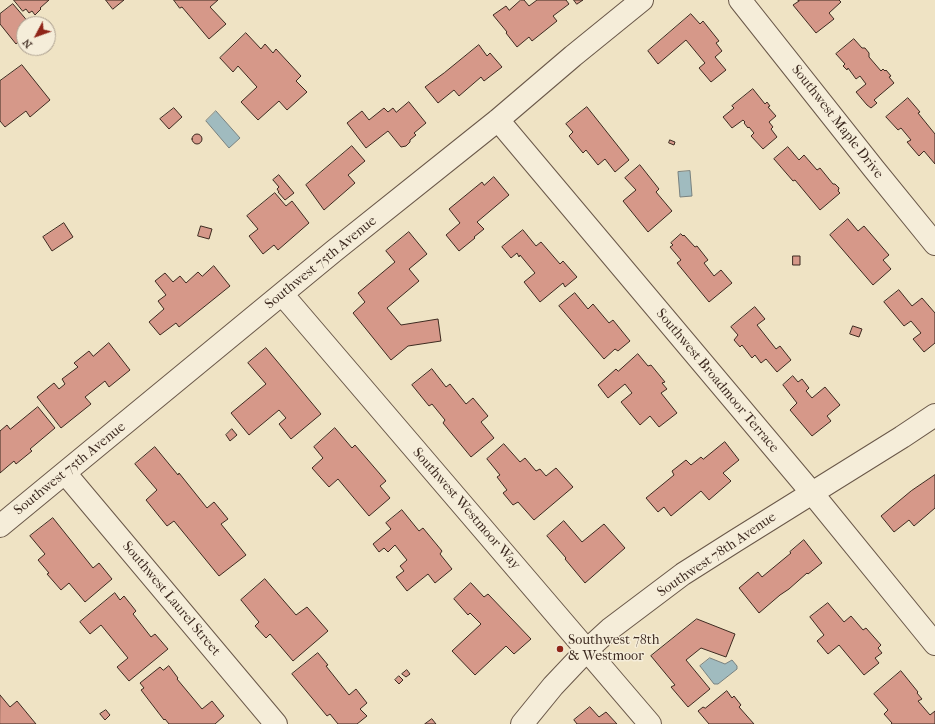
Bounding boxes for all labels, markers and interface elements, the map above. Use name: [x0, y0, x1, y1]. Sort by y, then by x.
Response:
north arrow: [16, 16, 56, 56]
text: N: [20, 36, 35, 51]
street label: Southwest Maple Drive: [787, 62, 887, 182]
street label: Southwest 75th Avenue: [262, 213, 380, 313]
street label: Southwest Broadmoor Terrace: [652, 306, 782, 456]
street label: Southwest 75th Avenue: [11, 419, 129, 519]
street label: Southwest Westmoor Way: [409, 445, 523, 573]
street label: Southwest 78th Avenue: [654, 509, 780, 601]
street label: Southwest Laurel Street: [118, 538, 224, 660]
place label: Southwest 78th & Westmoor: [568, 633, 660, 666]
marker: Southwest 78th & Westmoor: [555, 644, 565, 654]

